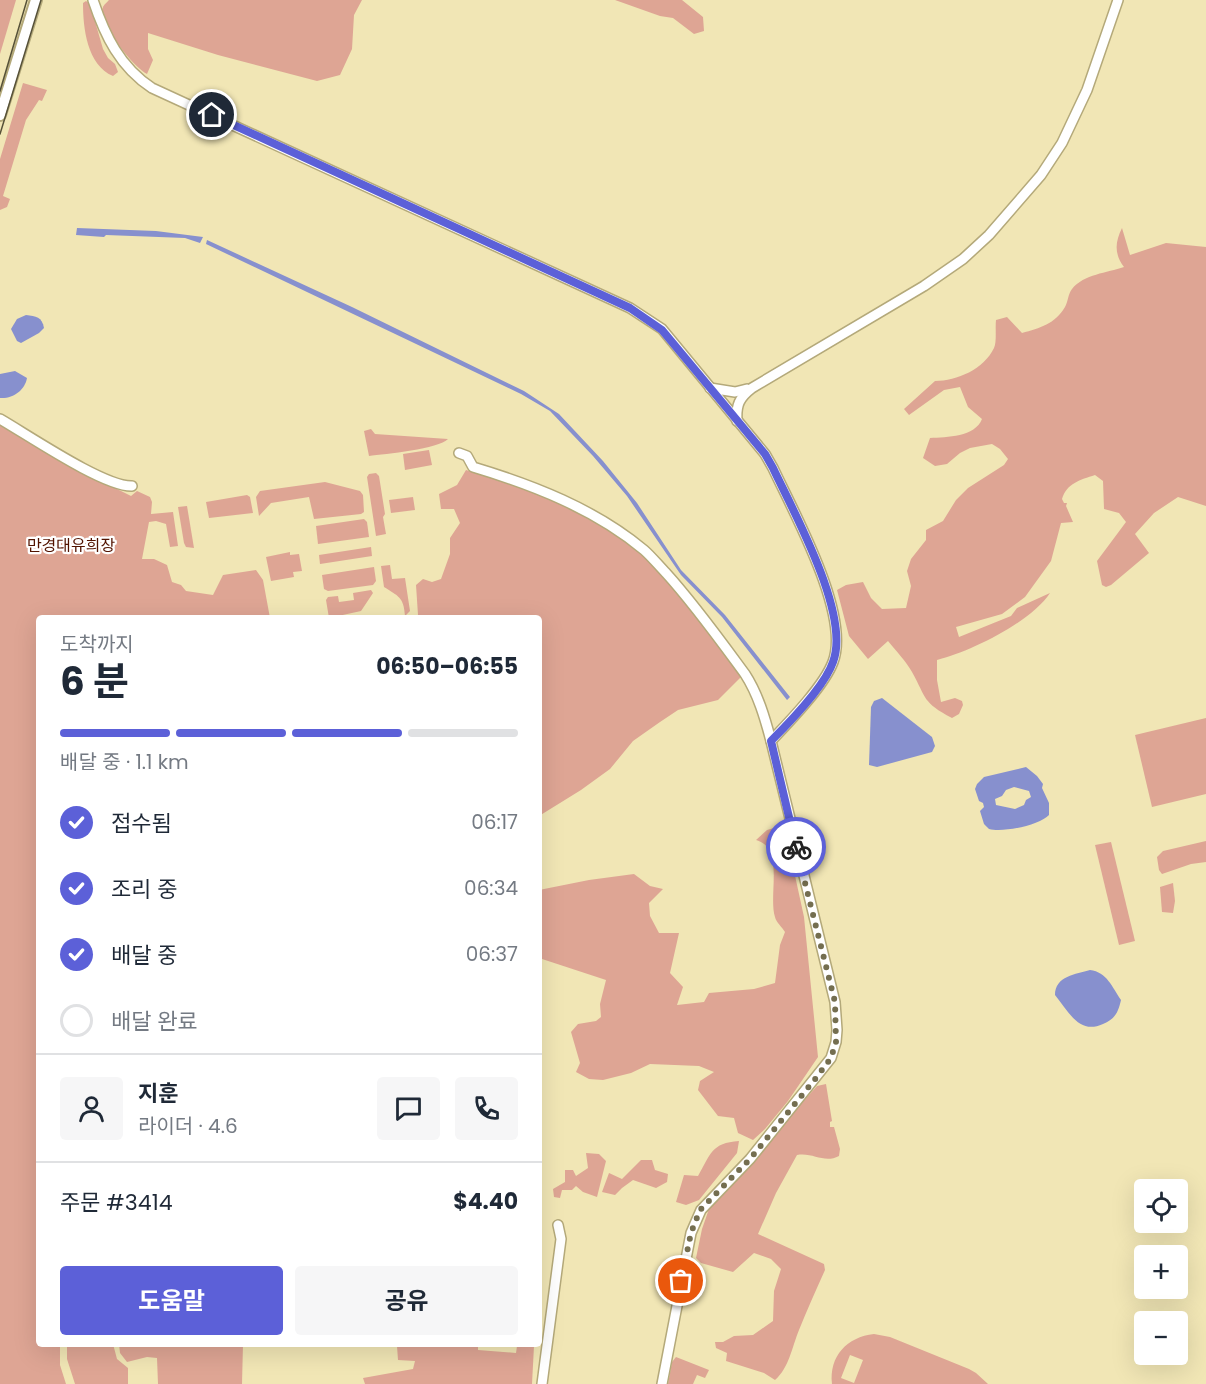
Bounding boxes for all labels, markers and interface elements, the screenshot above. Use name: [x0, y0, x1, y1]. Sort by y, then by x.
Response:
pin: [186, 89, 237, 140]
icon: home: [195, 98, 228, 131]
park label: 만경대유희장: [27, 534, 115, 557]
text: 도착까지: [60, 630, 134, 658]
text: 06:50–06:55: [376, 651, 518, 682]
text: 6 분: [60, 654, 129, 709]
text: 배달 중 · 1.1 km: [60, 748, 189, 776]
icon: check: [60, 806, 93, 839]
text: 접수됨: [111, 808, 172, 839]
text: 06:17: [471, 808, 518, 836]
courier: [766, 817, 826, 877]
icon: bike: [780, 831, 813, 864]
icon: check: [60, 872, 93, 905]
text: 조리 중: [111, 874, 178, 905]
text: 06:34: [464, 874, 518, 902]
icon: check: [60, 938, 93, 971]
text: 배달 중: [111, 940, 178, 971]
text: 06:37: [466, 940, 518, 968]
text: 배달 완료: [111, 1006, 198, 1037]
button: person: [60, 1077, 123, 1140]
button: chat: [377, 1077, 440, 1140]
button: phone: [455, 1077, 518, 1140]
text: 지훈: [138, 1078, 178, 1109]
text: 라이더 · 4.6: [138, 1112, 238, 1140]
map controls: [1134, 1179, 1188, 1365]
button: locate: [1134, 1179, 1188, 1233]
text: $4.40: [453, 1186, 518, 1217]
text: 주문 #3414: [60, 1187, 173, 1218]
button: +: [1134, 1245, 1188, 1299]
pin: [655, 1255, 706, 1306]
icon: bag: [664, 1264, 697, 1297]
button: 도움말: [60, 1266, 283, 1335]
button: 공유: [295, 1266, 518, 1335]
button: −: [1134, 1311, 1188, 1365]

